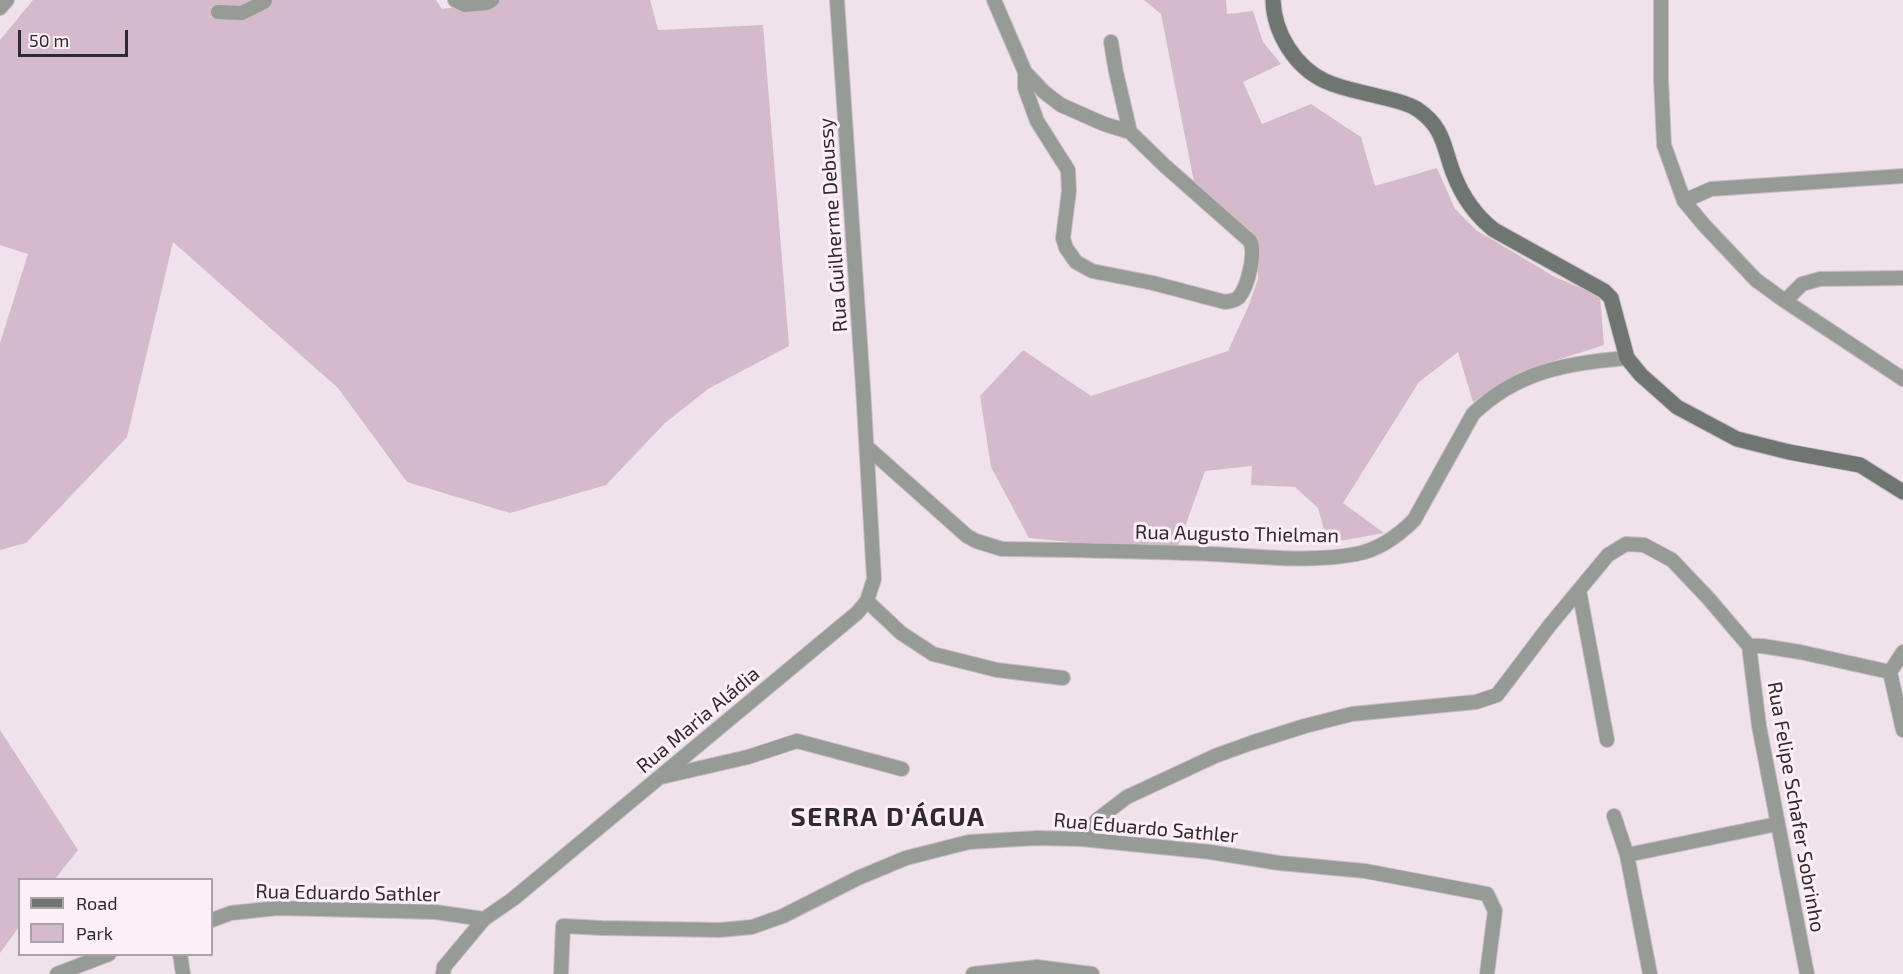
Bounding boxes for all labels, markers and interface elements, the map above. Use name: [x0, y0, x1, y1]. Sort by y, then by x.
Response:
scale bar: [21, 18, 130, 56]
text: 50 m: [29, 29, 69, 51]
street label: Rua Guilherme Debussy: [814, 117, 852, 333]
street label: Rua Augusto Thielman: [1135, 520, 1339, 548]
street label: Rua Maria Aládia: [632, 662, 764, 778]
street label: Rua Felipe Schafer Sobrinho: [1762, 680, 1830, 934]
district label: SERRA D'ÁGUA: [790, 801, 986, 833]
street label: Rua Eduardo Sathler: [1053, 808, 1239, 848]
legend: [18, 878, 213, 956]
street label: Rua Eduardo Sathler: [255, 879, 441, 907]
text: Road: [76, 892, 117, 914]
text: Park: [76, 922, 113, 944]

